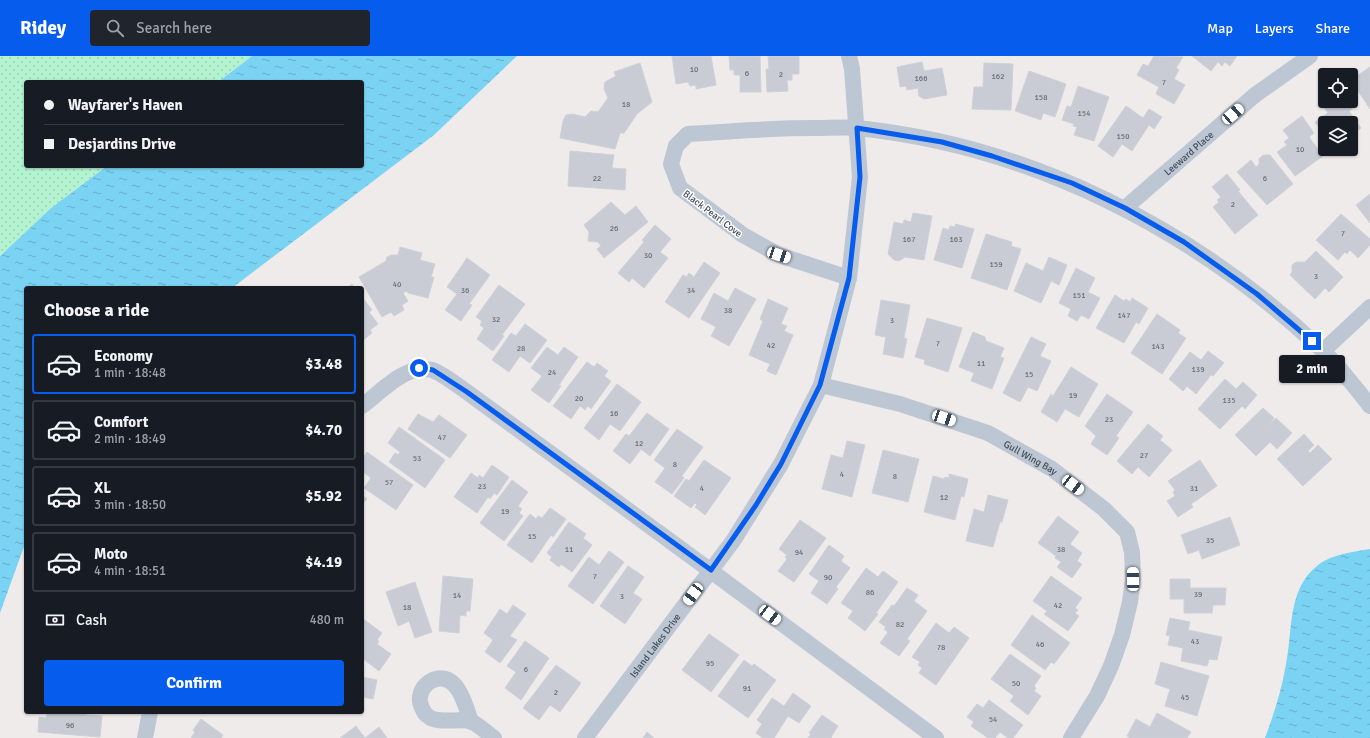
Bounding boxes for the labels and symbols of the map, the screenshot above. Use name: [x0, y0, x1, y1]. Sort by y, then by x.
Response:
house number: 10: [690, 64, 698, 74]
house number: 6: [745, 68, 749, 78]
house number: 2: [779, 69, 783, 79]
house number: 162: [992, 71, 1004, 81]
house number: 166: [915, 73, 927, 83]
house number: 7: [1162, 77, 1166, 87]
house number: 158: [1035, 92, 1047, 102]
house number: 18: [622, 99, 630, 109]
car: [1220, 102, 1246, 126]
house number: 154: [1078, 108, 1091, 118]
street label: Leeward Place: [1162, 129, 1216, 178]
house number: 150: [1117, 131, 1129, 141]
house number: 10: [1296, 144, 1304, 154]
house number: 22: [593, 173, 601, 183]
house number: 6: [1263, 173, 1267, 183]
street label: Black Pearl Cove: [681, 188, 744, 240]
house number: 2: [1231, 199, 1235, 209]
house number: 26: [610, 223, 618, 233]
house number: 7: [1341, 228, 1345, 238]
house number: 167: [903, 234, 915, 244]
house number: 163: [950, 234, 962, 244]
car: [766, 246, 792, 264]
house number: 30: [644, 250, 652, 260]
house number: 159: [990, 259, 1002, 269]
house number: 3: [1314, 271, 1318, 281]
house number: 40: [393, 279, 401, 289]
house number: 36: [461, 285, 469, 295]
house number: 34: [687, 285, 696, 295]
house number: 151: [1073, 290, 1085, 300]
house number: 38: [724, 305, 732, 315]
house number: 147: [1118, 310, 1130, 320]
house number: 32: [492, 314, 500, 324]
house number: 3: [890, 315, 894, 325]
route end: [1303, 332, 1321, 350]
house number: 7: [936, 338, 940, 348]
house number: 42: [767, 340, 775, 350]
house number: 143: [1152, 341, 1164, 351]
house number: 28: [517, 343, 525, 353]
callout: 2 min: [1279, 355, 1345, 383]
house number: 11: [977, 358, 985, 368]
route start: [410, 359, 428, 377]
house number: 139: [1192, 364, 1204, 374]
house number: 24: [548, 367, 557, 377]
house number: 15: [1025, 369, 1033, 379]
house number: 19: [1069, 390, 1077, 400]
house number: 20: [575, 393, 583, 403]
house number: 135: [1223, 395, 1235, 405]
house number: 16: [610, 408, 618, 418]
car: [931, 409, 957, 427]
house number: 23: [1105, 414, 1113, 424]
house number: 47: [438, 432, 446, 442]
house number: 12: [635, 438, 643, 448]
street label: Gull Wing Bay: [1001, 438, 1060, 478]
house number: 27: [1140, 450, 1148, 460]
house number: 53: [413, 453, 421, 463]
house number: 8: [673, 459, 677, 469]
house number: 4: [840, 469, 845, 479]
house number: 8: [893, 471, 897, 481]
car: [1060, 473, 1086, 497]
house number: 57: [385, 477, 393, 487]
house number: 23: [478, 481, 486, 491]
house number: 4: [700, 483, 705, 493]
house number: 31: [1190, 483, 1198, 493]
house number: 12: [940, 492, 948, 502]
house number: 19: [501, 506, 509, 516]
house number: 15: [528, 531, 536, 541]
house number: 35: [1206, 535, 1214, 545]
house number: 11: [565, 544, 573, 554]
house number: 38: [1057, 544, 1065, 554]
house number: 94: [795, 547, 804, 557]
car: [1127, 567, 1139, 591]
house number: 7: [593, 571, 597, 581]
house number: 90: [824, 572, 832, 582]
car: [681, 581, 705, 607]
house number: 86: [866, 587, 874, 597]
house number: 39: [1194, 589, 1202, 599]
house number: 14: [453, 590, 462, 600]
house number: 3: [620, 591, 624, 601]
house number: 42: [1054, 600, 1062, 610]
house number: 18: [403, 602, 411, 612]
car: [757, 603, 783, 627]
street label: Island Lakes Drive: [627, 611, 684, 680]
house number: 82: [896, 619, 904, 629]
house number: 43: [1191, 636, 1199, 646]
house number: 46: [1036, 639, 1044, 649]
house number: 78: [937, 642, 945, 652]
house number: 95: [706, 658, 714, 668]
house number: 6: [524, 664, 528, 674]
house number: 50: [1012, 678, 1020, 688]
house number: 91: [743, 683, 751, 693]
house number: 2: [554, 687, 558, 697]
house number: 45: [1181, 692, 1189, 702]
house number: 54: [989, 714, 998, 724]
house number: 96: [66, 720, 74, 730]

